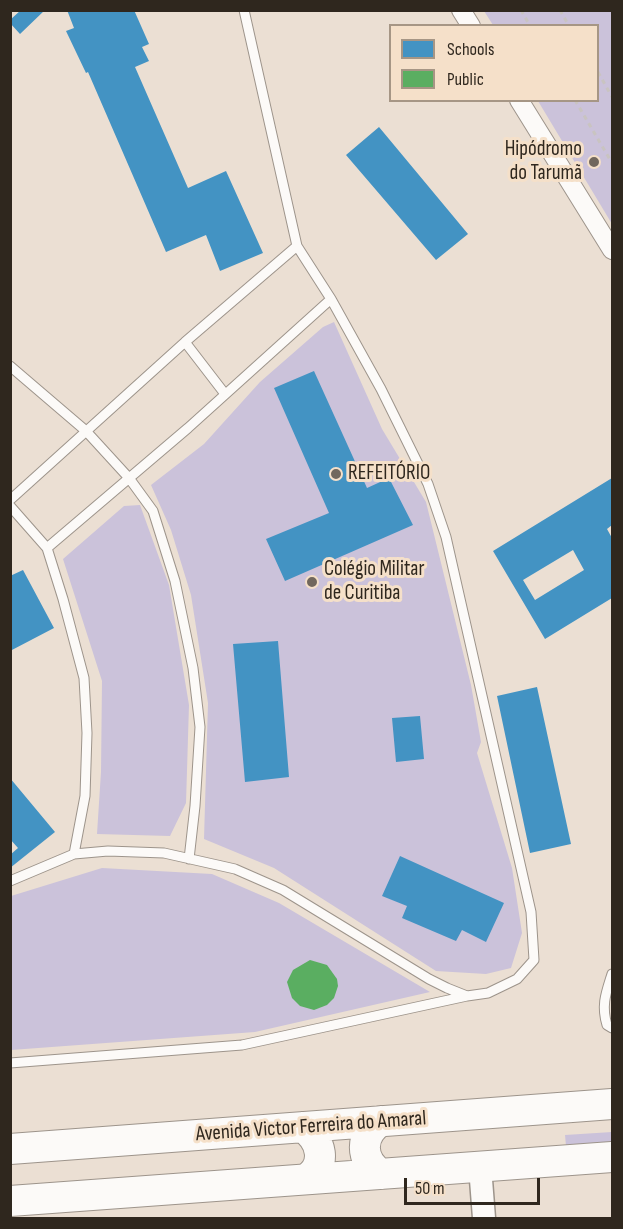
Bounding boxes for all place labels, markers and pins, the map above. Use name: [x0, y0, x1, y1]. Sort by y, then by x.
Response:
place label: Hipódromo do Tarumã: [505, 137, 582, 187]
marker: Hipódromo do Tarumã: [587, 155, 601, 169]
place label: REFEITÓRIO: [348, 461, 430, 487]
marker: REFEITÓRIO: [329, 467, 343, 481]
place label: Colégio Militar de Curitiba: [324, 557, 424, 607]
marker: Colégio Militar de Curitiba: [305, 575, 319, 589]

